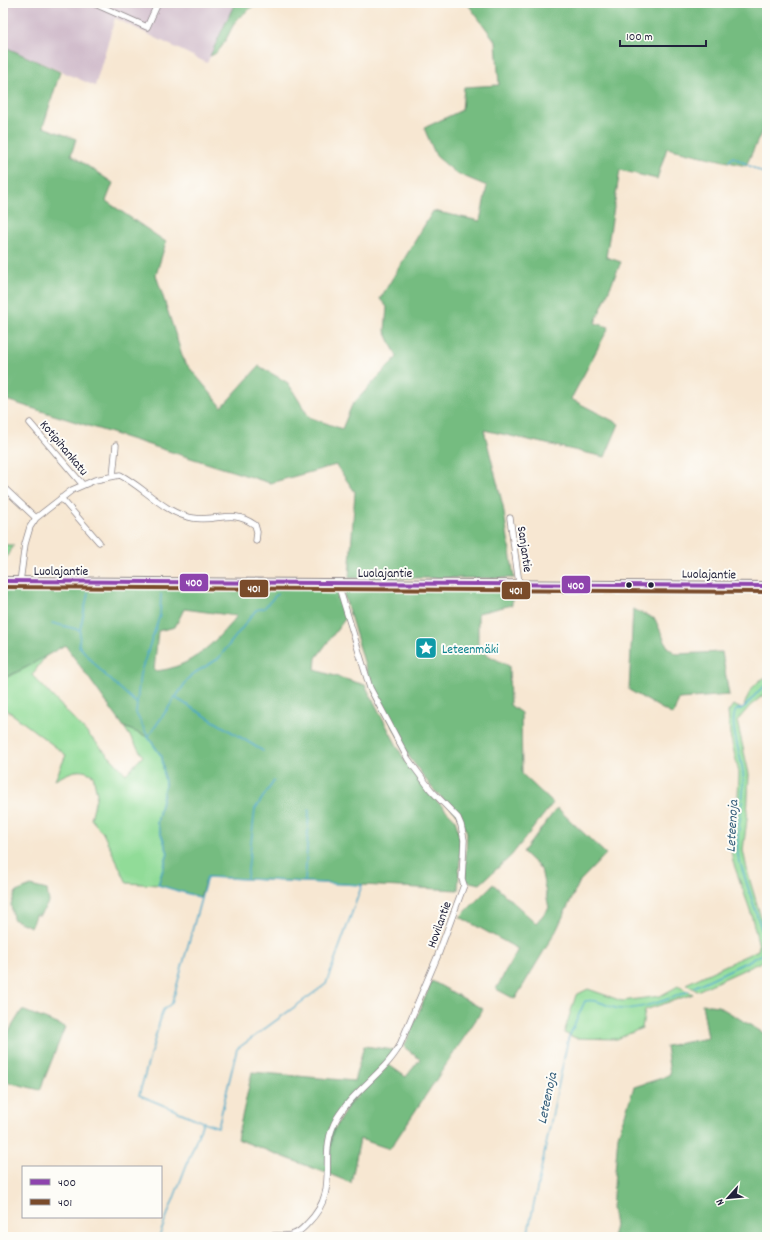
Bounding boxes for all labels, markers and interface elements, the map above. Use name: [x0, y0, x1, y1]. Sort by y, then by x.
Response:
scale bar: [620, 22, 706, 48]
text: 100 m: [626, 29, 653, 46]
street label: Kotipihankatu: [34, 417, 92, 480]
street label: Sanjantie: [511, 525, 536, 574]
street label: Luolajantie: [34, 563, 88, 582]
street label: Luolajantie: [358, 565, 412, 584]
street label: Luolajantie: [682, 566, 737, 585]
line badge: 400: [179, 573, 209, 592]
line badge: 400: [561, 575, 591, 594]
text: 400: [186, 576, 202, 592]
line badge: 401: [239, 579, 269, 598]
text: 400: [568, 579, 584, 595]
unlabelled marker: [624, 580, 634, 590]
unlabelled marker: [646, 580, 656, 590]
line badge: 401: [501, 581, 531, 600]
text: 401: [248, 582, 260, 598]
text: 401: [510, 584, 522, 600]
place icon: Leteenmäki: [413, 635, 439, 661]
place label: Leteenmäki: [442, 641, 499, 660]
water label: Leteenoja: [722, 798, 744, 853]
street label: Hovilantie: [423, 899, 458, 951]
water label: Leteenoja: [533, 1069, 563, 1126]
legend: [22, 1166, 162, 1218]
text: 400: [58, 1175, 76, 1192]
north arrow: [708, 1178, 748, 1218]
text: 401: [58, 1195, 72, 1212]
text: N: [712, 1195, 729, 1208]

